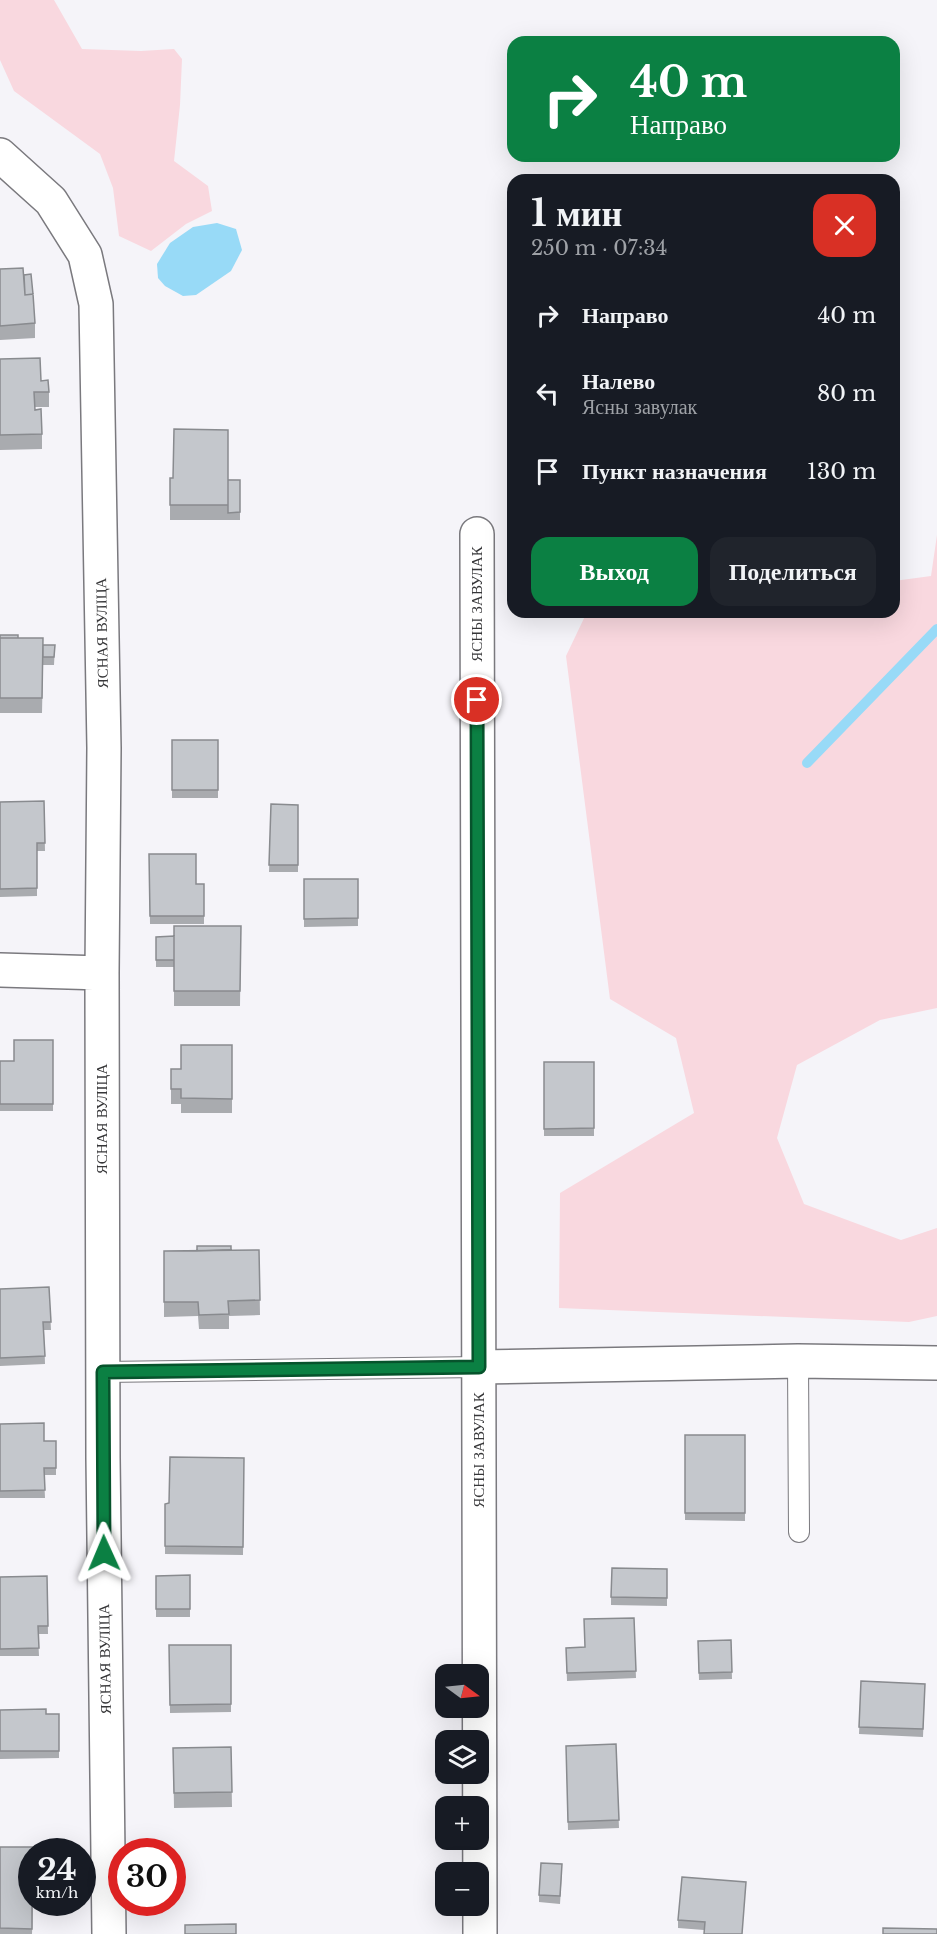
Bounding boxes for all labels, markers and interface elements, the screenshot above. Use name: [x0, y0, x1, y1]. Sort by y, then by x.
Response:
text: 40 m: [630, 56, 747, 108]
icon: right: [531, 60, 609, 138]
text: Направо: [630, 108, 727, 141]
text: 1 мин: [531, 191, 622, 236]
button: close: [813, 194, 876, 257]
text: 250 m · 07:34: [531, 236, 667, 260]
icon: right: [531, 299, 564, 332]
text: Направо: [582, 302, 668, 329]
text: 40 m: [818, 302, 876, 329]
text: Налево: [582, 368, 655, 395]
icon: left: [531, 377, 564, 410]
text: 80 m: [817, 380, 876, 407]
text: Ясны завулак: [582, 395, 697, 419]
icon: arrive: [531, 455, 564, 488]
text: Пункт назначения: [582, 458, 767, 485]
text: 130 m: [807, 458, 876, 485]
button: Выход: [531, 537, 698, 606]
button: Поделиться: [710, 537, 876, 606]
street label: ЯСНЫ ЗАВУЛАК: [467, 545, 486, 662]
street label: ЯСНАЯ ВУЛІЦА: [91, 577, 112, 688]
pin: [451, 674, 502, 725]
icon: arrive: [460, 683, 493, 716]
street label: ЯСНАЯ ВУЛІЦА: [92, 1064, 111, 1174]
street label: ЯСНЫ ЗАВУЛАК: [469, 1391, 488, 1508]
position arrow: [72, 1521, 136, 1585]
street label: ЯСНАЯ ВУЛІЦА: [94, 1603, 115, 1714]
north arrow: [435, 1664, 489, 1718]
map controls: [435, 1664, 489, 1916]
button: layers: [435, 1730, 489, 1784]
button: +: [435, 1796, 489, 1850]
speed limit sign: 30: [108, 1838, 186, 1916]
text: 24: [37, 1851, 77, 1888]
button: −: [435, 1862, 489, 1916]
text: km/h: [36, 1883, 78, 1902]

